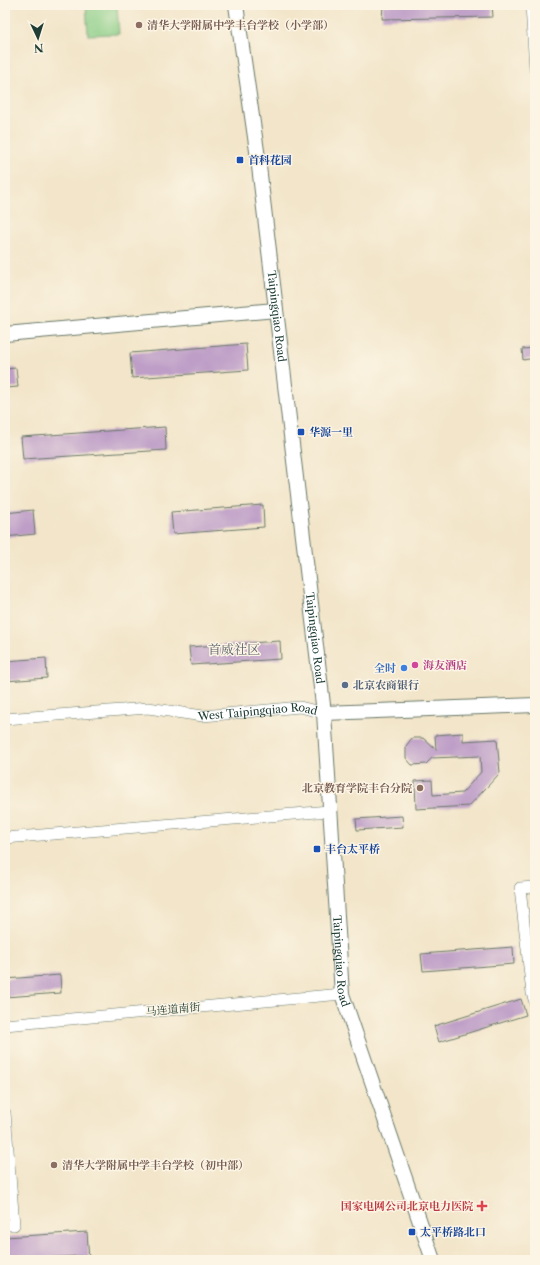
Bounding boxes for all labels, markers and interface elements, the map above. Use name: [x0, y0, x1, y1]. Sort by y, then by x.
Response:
north arrow: [18, 18, 58, 58]
place label: 清华大学附属中学丰台学校（小学部）: [147, 18, 334, 32]
marker: 清华大学附属中学丰台学校（小学部）: [134, 20, 144, 30]
text: N: [33, 41, 44, 55]
place label: 首科花园: [248, 153, 292, 167]
marker: 首科花园: [235, 155, 245, 165]
street label: Taipingqiao Road: [264, 270, 289, 363]
place label: 华源一里: [309, 425, 353, 439]
marker: 华源一里: [296, 427, 306, 437]
street label: Taipingqiao Road: [303, 592, 328, 685]
district label: 首威社区: [208, 641, 260, 657]
place label: 海友酒店: [423, 658, 467, 672]
marker: 海友酒店: [410, 660, 420, 670]
place label: 全时: [374, 661, 396, 675]
marker: 全时: [399, 663, 409, 673]
place label: 北京农商银行: [353, 678, 419, 692]
marker: 北京农商银行: [340, 680, 350, 690]
street label: West Taipingqiao Road: [196, 700, 319, 724]
place label: 北京教育学院丰台分院: [302, 781, 413, 795]
marker: 北京教育学院丰台分院: [415, 783, 425, 793]
place label: 丰台太平桥: [325, 842, 380, 856]
marker: 丰台太平桥: [312, 844, 322, 854]
street label: Taipingqiao Road: [330, 915, 353, 1009]
street label: 马连道南街: [145, 1000, 201, 1018]
place label: 清华大学附属中学丰台学校（初中部）: [62, 1158, 249, 1172]
marker: 清华大学附属中学丰台学校（初中部）: [49, 1160, 59, 1170]
place label: 国家电网公司北京电力医院: [341, 1199, 474, 1213]
marker: 国家电网公司北京电力医院: [476, 1200, 488, 1212]
place label: 太平桥路北口: [420, 1225, 486, 1239]
marker: 太平桥路北口: [407, 1227, 417, 1237]

